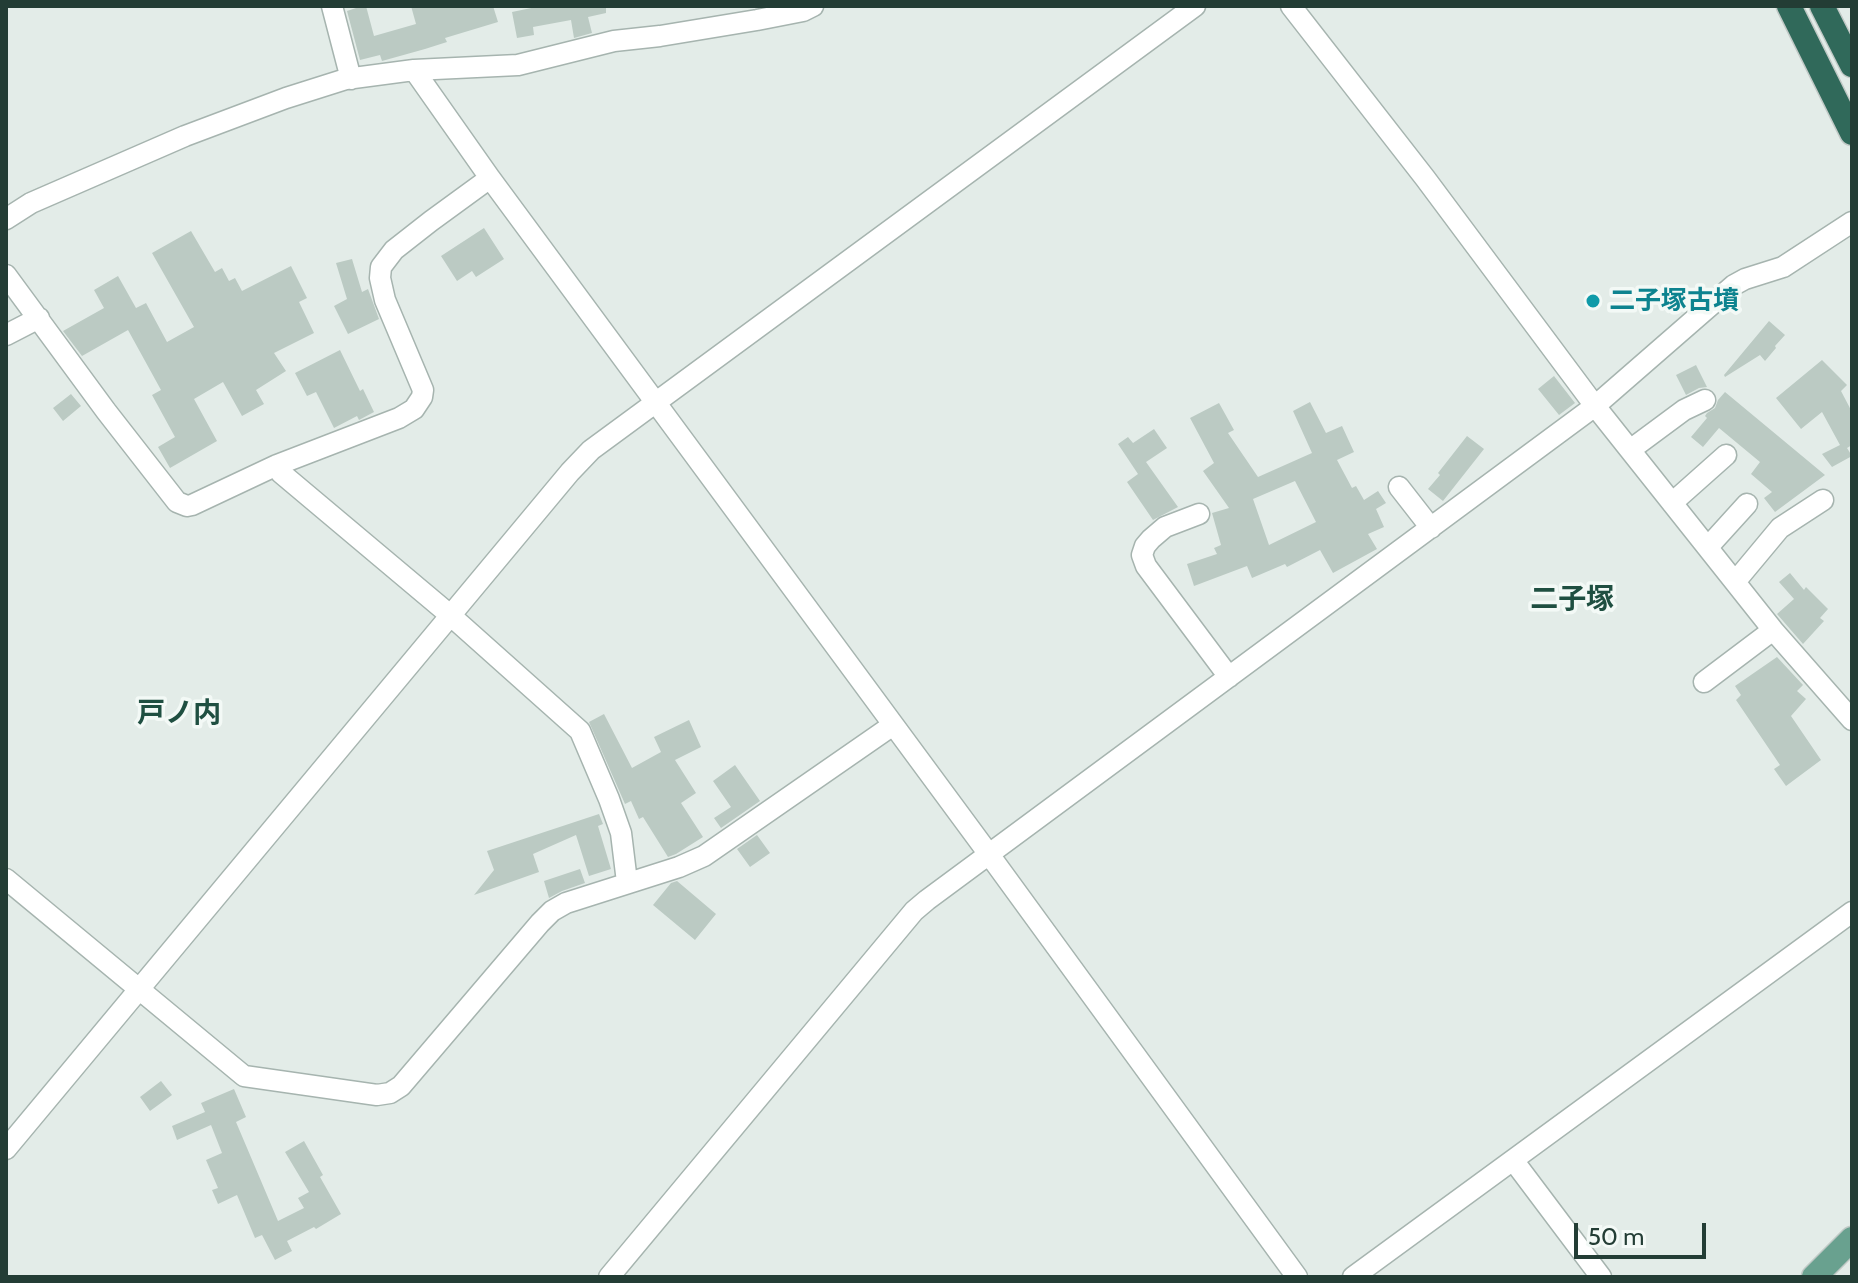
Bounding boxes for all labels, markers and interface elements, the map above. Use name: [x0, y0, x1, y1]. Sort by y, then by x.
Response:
place label: 二子塚古墳: [1609, 285, 1739, 317]
marker: 二子塚古墳: [1584, 292, 1602, 310]
district label: 二子塚: [1530, 583, 1614, 617]
district label: 戸ノ内: [137, 697, 221, 731]
scale bar: [1578, 1207, 1710, 1257]
text: 50 m: [1588, 1222, 1644, 1251]

